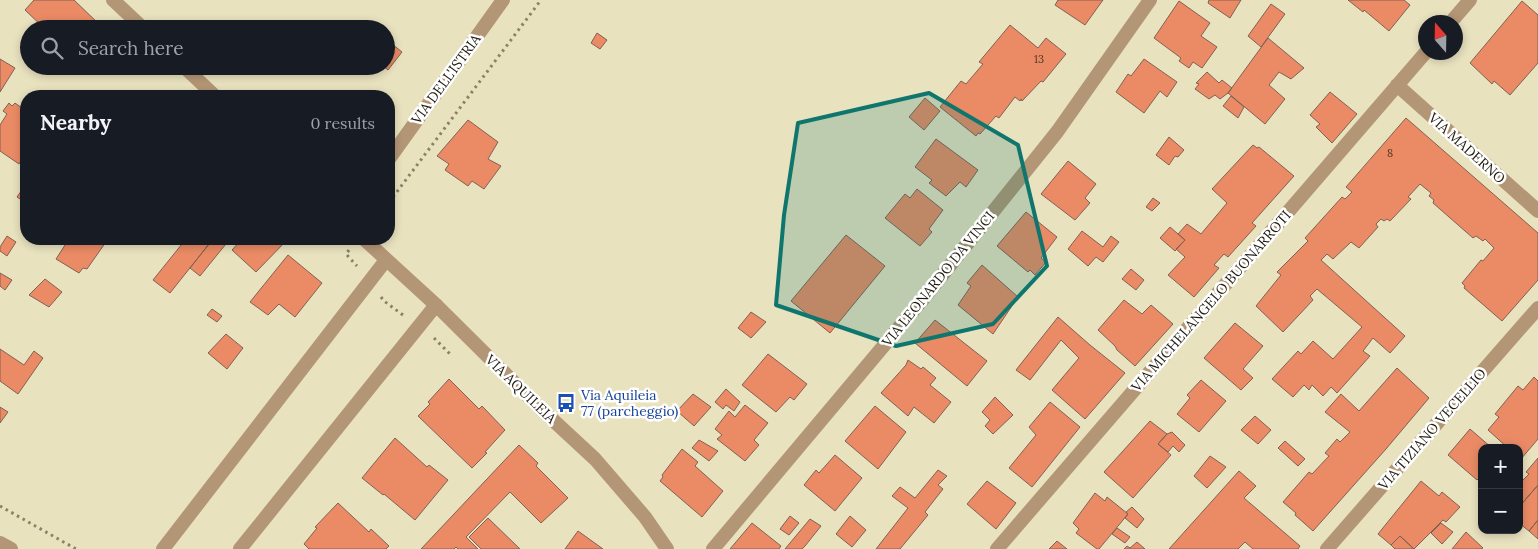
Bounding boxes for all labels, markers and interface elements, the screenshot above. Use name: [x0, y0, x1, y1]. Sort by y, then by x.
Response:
north arrow: [1418, 15, 1463, 60]
search box: [20, 20, 395, 75]
street label: VIA DELL'ISTRIA: [407, 30, 485, 128]
icon: search: [38, 34, 66, 62]
text: Search here: [78, 36, 184, 60]
house number: 13: [1034, 52, 1044, 66]
street label: VIA MADERNO: [1424, 108, 1509, 187]
text: Nearby: [40, 109, 111, 136]
text: 0 results: [310, 113, 375, 133]
house number: 8: [1387, 146, 1393, 160]
street label: VIA MICHELANGELO BUONARROTI: [1127, 207, 1295, 396]
street label: VIA LEONARDO DA VINCI: [877, 208, 998, 351]
street label: VIA AQUILEIA: [481, 350, 560, 427]
street label: VIA TIZIANO VECELLIO: [1374, 364, 1490, 494]
place label: Via Aquileia 77 (parcheggio): [580, 386, 678, 420]
bus stop icon: Via Aquileia 77 (parcheggio): [555, 392, 577, 414]
map controls: [1478, 444, 1523, 534]
button: +: [1478, 444, 1523, 489]
button: −: [1478, 489, 1523, 534]

